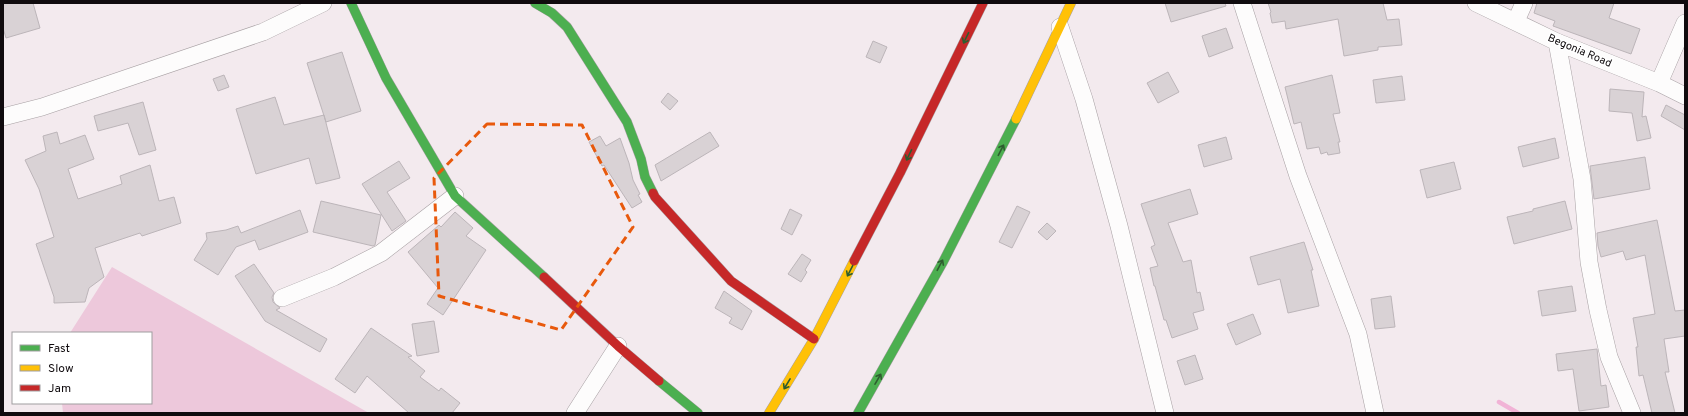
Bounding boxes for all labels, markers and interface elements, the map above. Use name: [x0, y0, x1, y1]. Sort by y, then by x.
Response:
street label: Begonia Road: [1545, 31, 1614, 71]
one-way arrow: [962, 32, 969, 44]
one-way arrow: [998, 145, 1005, 157]
one-way arrow: [905, 149, 912, 161]
one-way arrow: [937, 259, 944, 271]
one-way arrow: [845, 264, 853, 276]
legend: [12, 332, 152, 404]
text: Fast: [48, 341, 70, 357]
text: Slow: [48, 361, 74, 377]
one-way arrow: [874, 373, 882, 385]
one-way arrow: [782, 378, 790, 390]
text: Jam: [48, 381, 71, 397]

